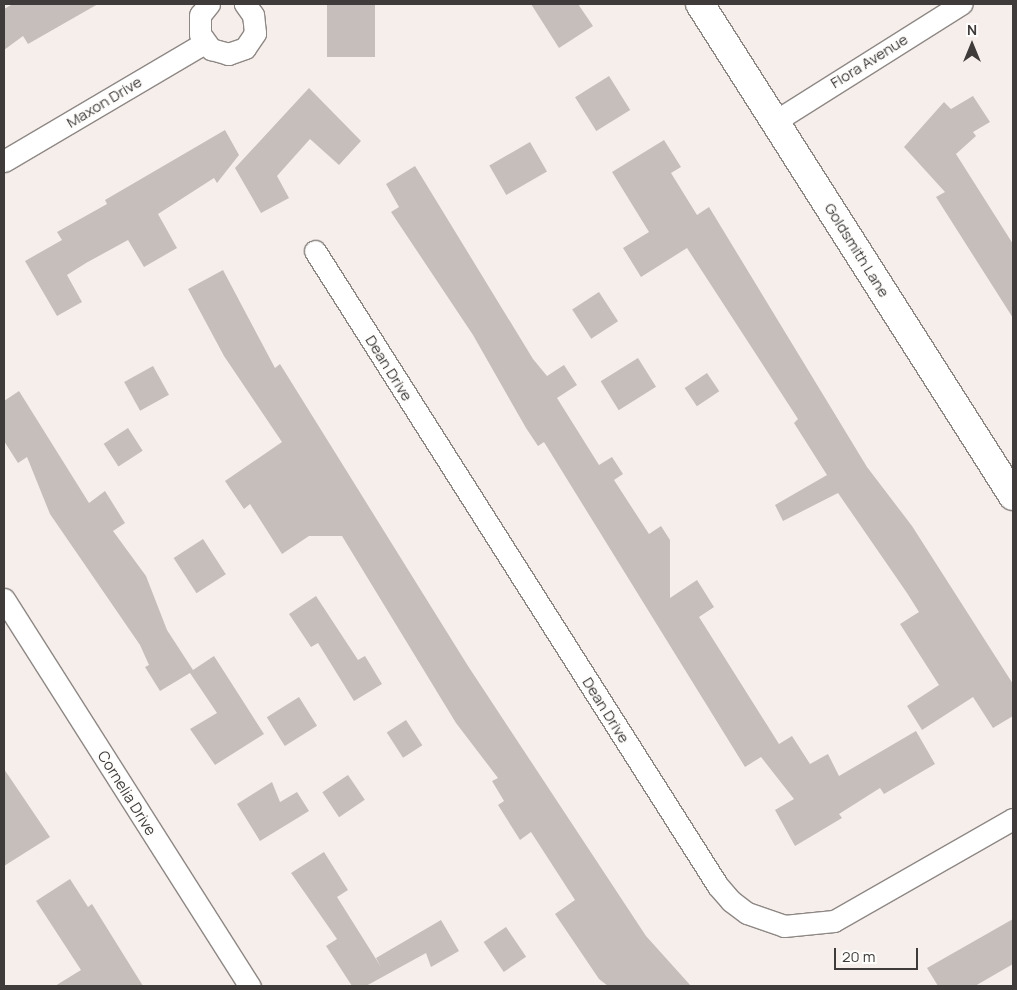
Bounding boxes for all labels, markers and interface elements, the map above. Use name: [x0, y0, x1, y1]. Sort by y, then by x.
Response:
north arrow: [947, 20, 997, 70]
text: N: [967, 20, 977, 39]
street label: Flora Avenue: [827, 30, 911, 92]
street label: Maxon Drive: [63, 73, 145, 131]
street label: Goldsmith Lane: [821, 200, 893, 300]
street label: Dean Drive: [362, 332, 416, 404]
street label: Dean Drive: [579, 674, 633, 746]
street label: Cornelia Drive: [94, 748, 160, 838]
scale bar: [837, 938, 921, 970]
text: 20 m: [842, 946, 875, 967]

